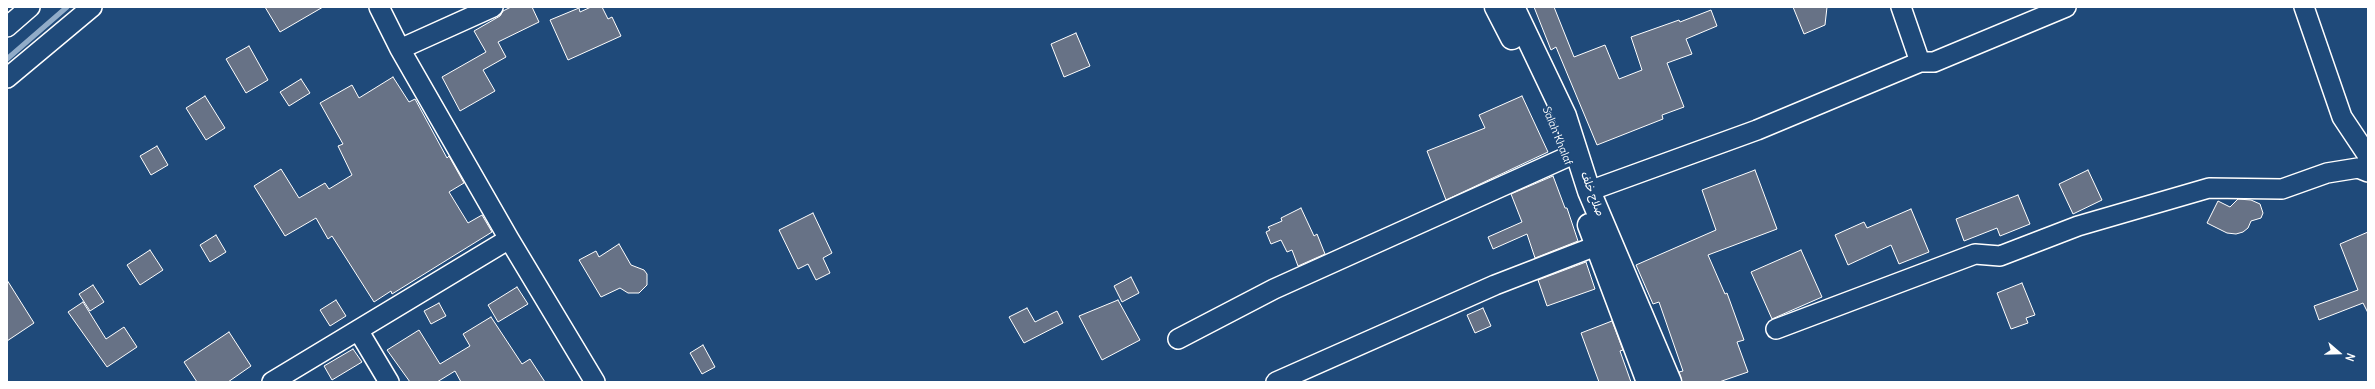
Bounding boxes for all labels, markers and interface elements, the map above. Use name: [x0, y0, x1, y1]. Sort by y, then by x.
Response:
street label: Salah Khalaf: [1539, 105, 1575, 167]
street label: صلاح خلف: [1577, 170, 1607, 218]
north arrow: [2319, 333, 2359, 373]
text: N: [2342, 351, 2358, 363]

